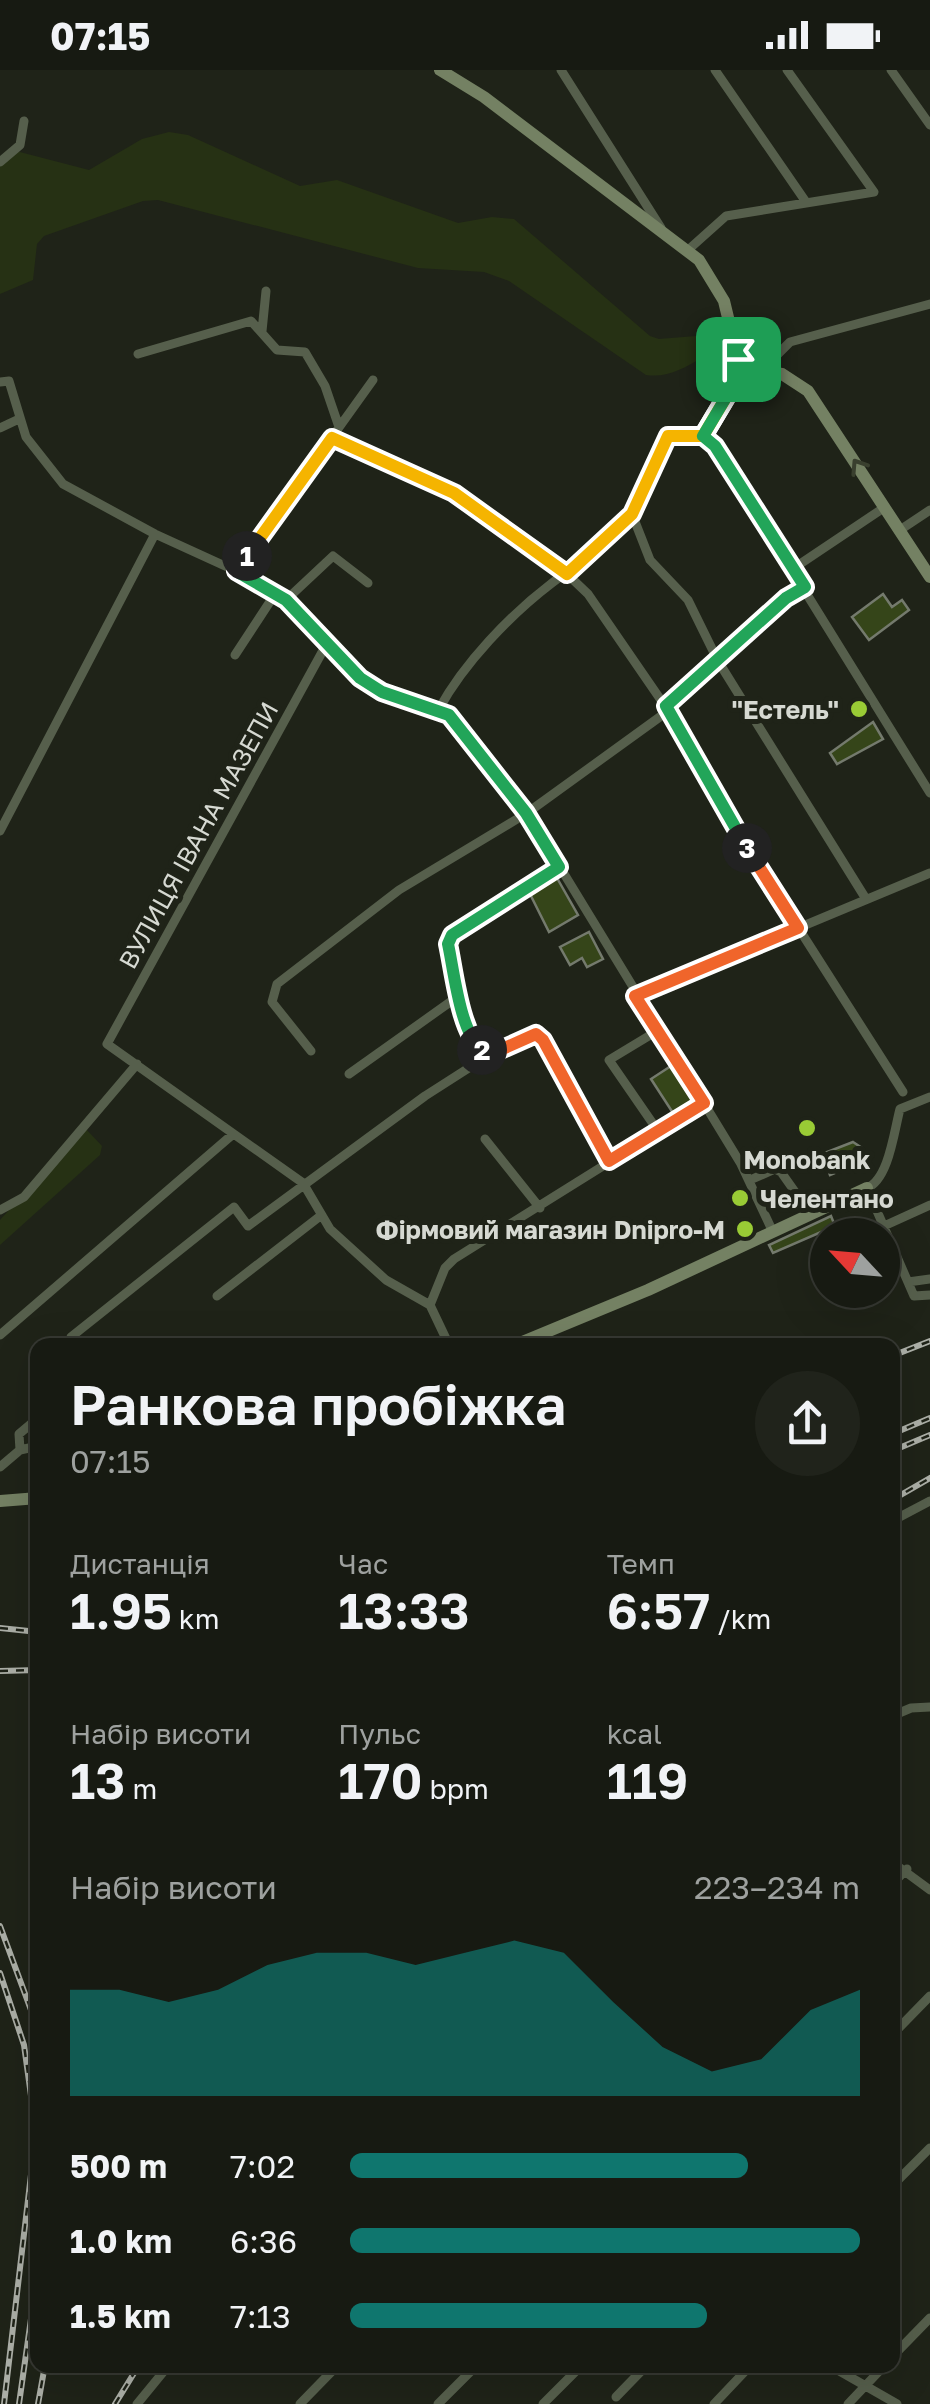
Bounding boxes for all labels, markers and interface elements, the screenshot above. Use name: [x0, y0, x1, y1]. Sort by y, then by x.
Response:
text: 07:15: [50, 13, 150, 58]
pin: [696, 317, 781, 402]
icon: arrive: [711, 332, 766, 387]
one-way arrow: [851, 459, 870, 477]
pin: 1: [222, 531, 272, 581]
text: 1: [240, 539, 254, 572]
place label: "Естель": [732, 694, 839, 725]
street label: ВУЛИЦЯ ІВАНА МАЗЕПИ: [112, 696, 284, 974]
marker: "Естель": [848, 698, 870, 720]
pin: 3: [722, 823, 772, 873]
text: 3: [738, 831, 756, 864]
pin: 2: [457, 1025, 507, 1075]
text: 2: [473, 1033, 491, 1066]
marker: Monobank: [796, 1117, 818, 1139]
place label: Monobank: [744, 1144, 871, 1175]
place label: Челентано: [760, 1183, 894, 1214]
marker: Челентано: [729, 1187, 751, 1209]
place label: Фірмовий магазин Dnipro-M: [375, 1214, 725, 1245]
marker: Фірмовий магазин Dnipro-M: [734, 1218, 756, 1240]
north arrow: [810, 1218, 900, 1308]
map controls: [810, 1218, 900, 1308]
text: Ранкова пробіжка: [70, 1371, 566, 1437]
button: share: [755, 1371, 860, 1476]
text: 07:15: [70, 1442, 150, 1480]
text: Дистанція: [70, 1547, 210, 1580]
text: Час: [338, 1547, 388, 1580]
text: Темп: [607, 1547, 675, 1580]
text: 1.95: [70, 1580, 172, 1640]
text: 13:33: [338, 1580, 470, 1640]
text: 6:57: [607, 1580, 710, 1640]
text: km: [172, 1602, 219, 1635]
text: /km: [710, 1602, 771, 1635]
text: Набір висоти: [70, 1717, 251, 1750]
text: Пульс: [338, 1717, 421, 1750]
text: kcal: [607, 1717, 662, 1750]
text: 13: [70, 1750, 125, 1810]
text: 170: [338, 1750, 422, 1810]
text: 119: [607, 1750, 688, 1810]
text: m: [125, 1772, 157, 1805]
text: bpm: [422, 1772, 489, 1805]
text: Набір висоти: [70, 1868, 277, 1906]
text: 223–234 m: [694, 1868, 860, 1906]
text: 500 m: [70, 2147, 167, 2185]
text: 7:02: [230, 2147, 295, 2185]
text: 1.0 km: [70, 2222, 172, 2260]
text: 6:36: [230, 2222, 297, 2260]
text: 1.5 km: [70, 2297, 171, 2335]
text: 7:13: [230, 2297, 291, 2335]

